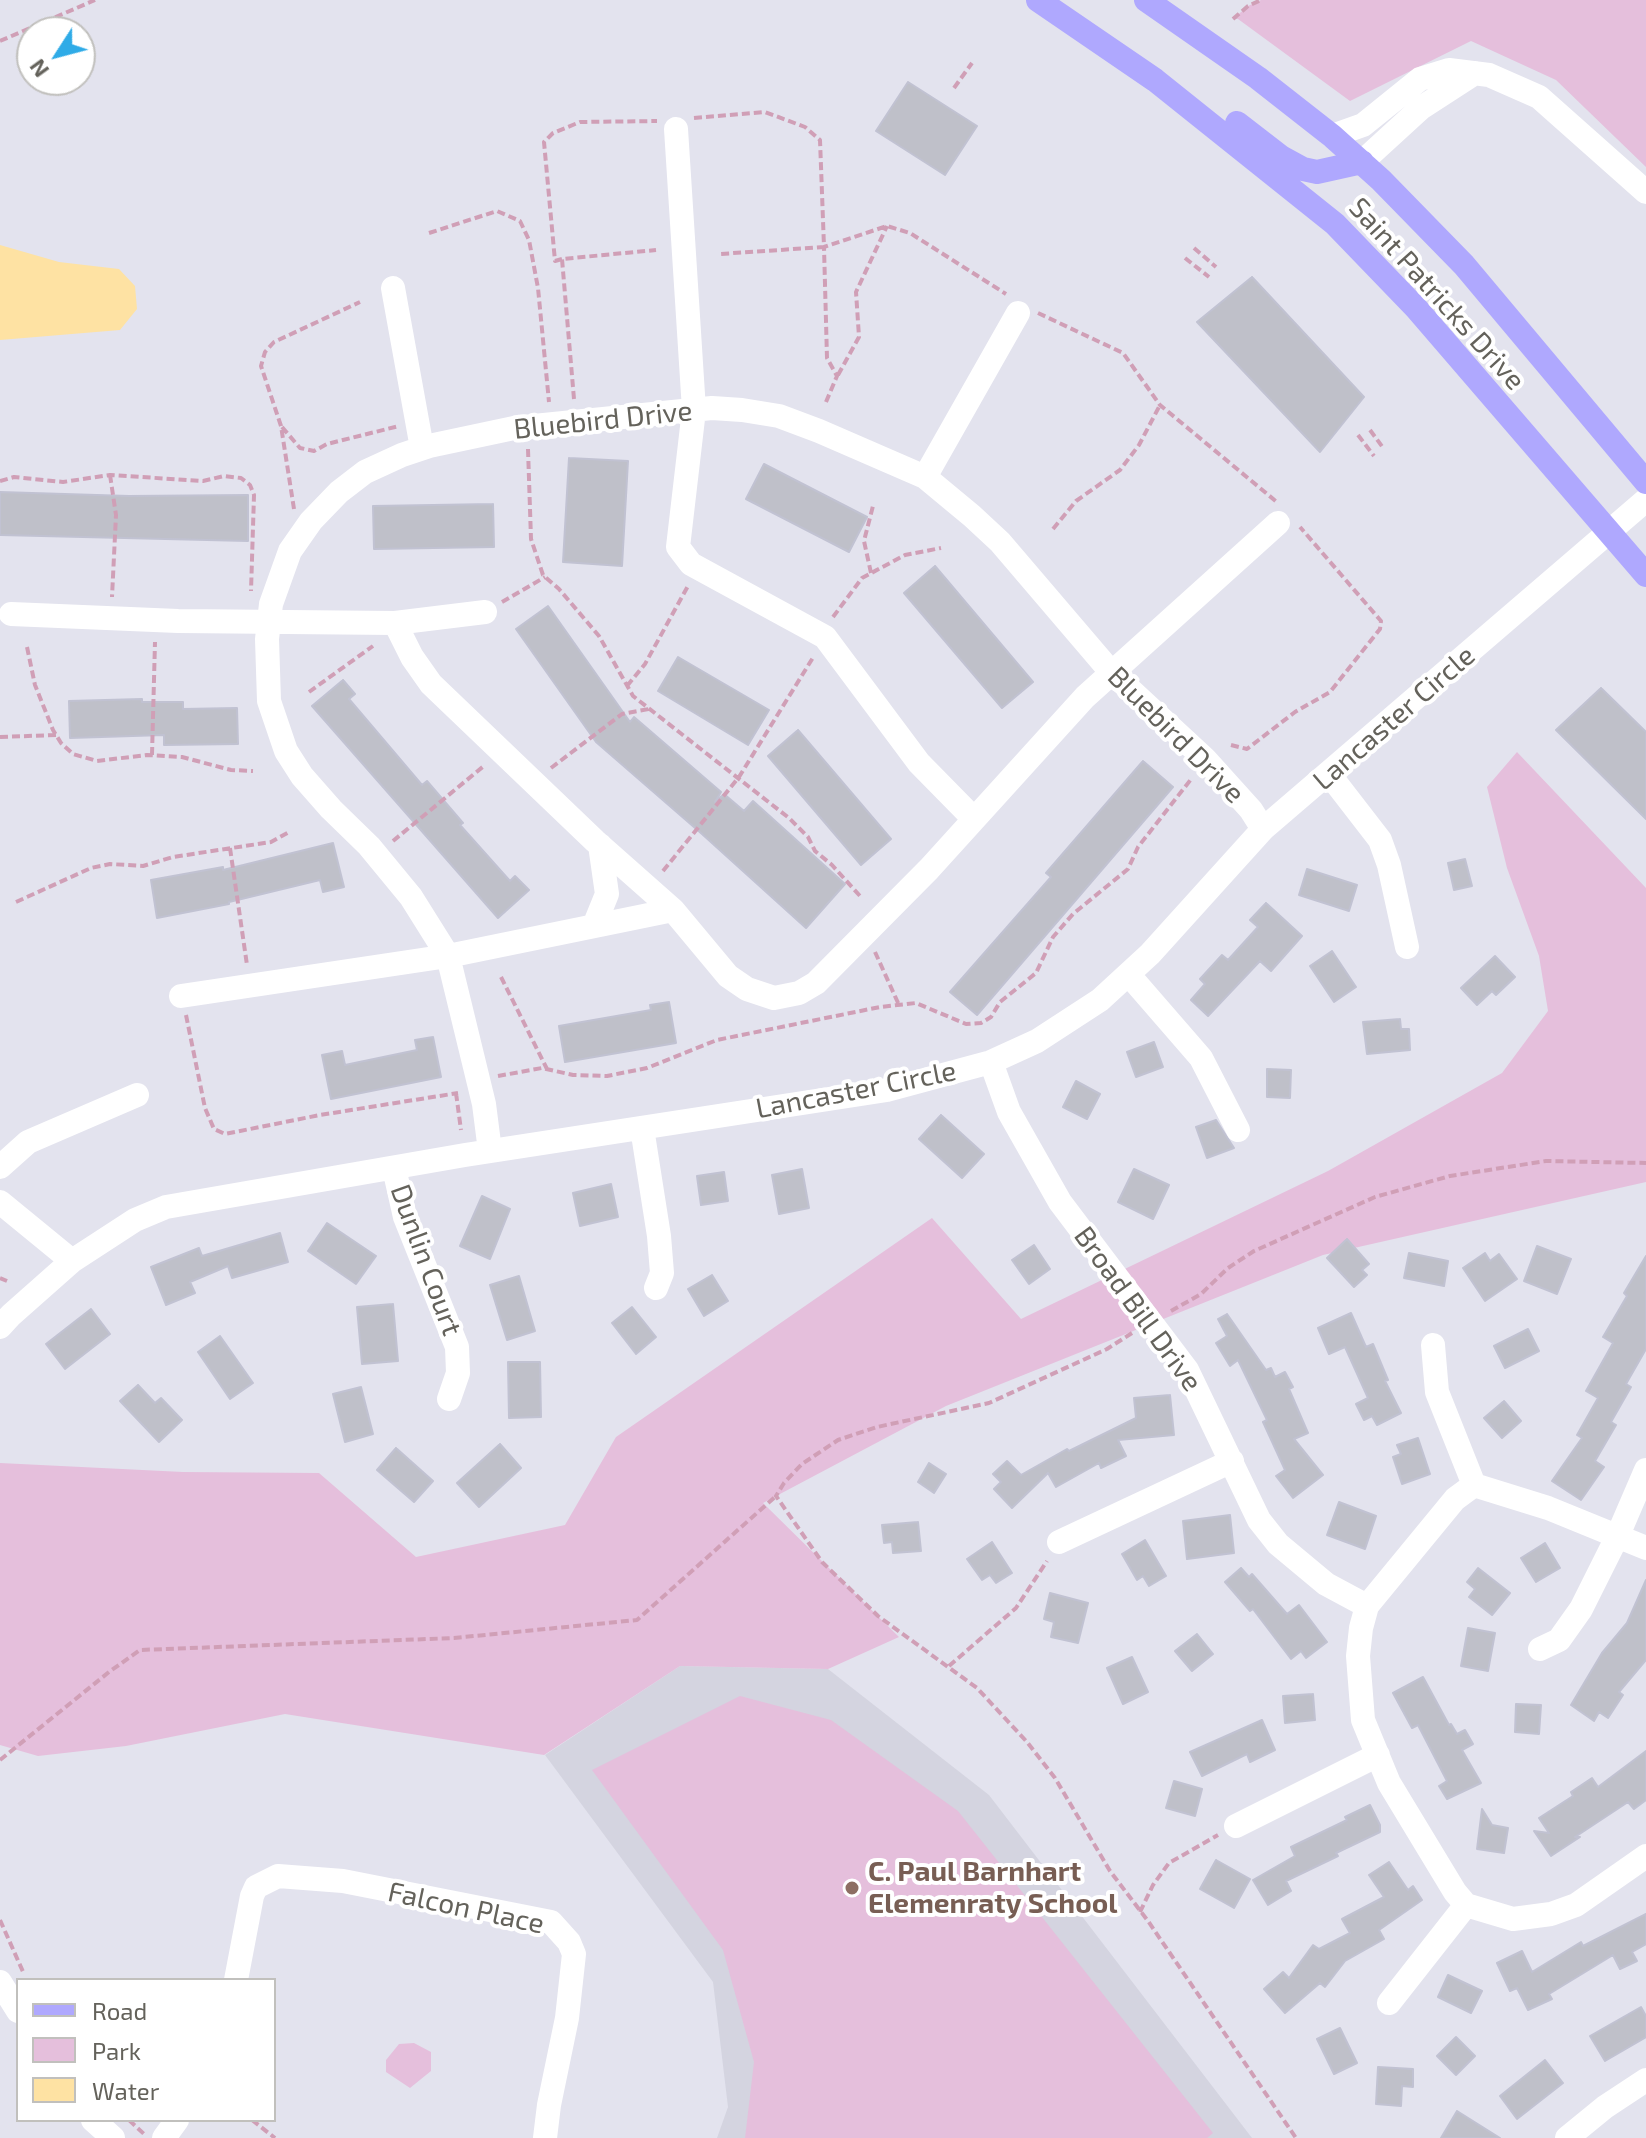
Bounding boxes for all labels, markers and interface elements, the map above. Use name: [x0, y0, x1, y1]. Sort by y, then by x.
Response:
north arrow: [16, 16, 96, 96]
text: N: [23, 55, 53, 83]
street label: Saint Patricks Drive: [1342, 191, 1532, 397]
street label: Bluebird Drive: [512, 394, 694, 446]
street label: Lancaster Circle: [1306, 639, 1482, 797]
street label: Bluebird Drive: [1101, 660, 1251, 810]
street label: Lancaster Circle: [753, 1054, 959, 1126]
street label: Dunlin Court: [383, 1180, 469, 1340]
street label: Broad Bill Drive: [1067, 1220, 1209, 1398]
place label: C. Paul Barnhart Elemenraty School: [868, 1855, 1117, 1921]
street label: Falcon Place: [385, 1875, 547, 1941]
marker: C. Paul Barnhart Elemenraty School: [843, 1879, 861, 1897]
legend: [16, 1978, 276, 2122]
text: Road: [92, 1996, 147, 2025]
text: Park: [92, 2036, 141, 2065]
text: Water: [92, 2076, 159, 2105]

